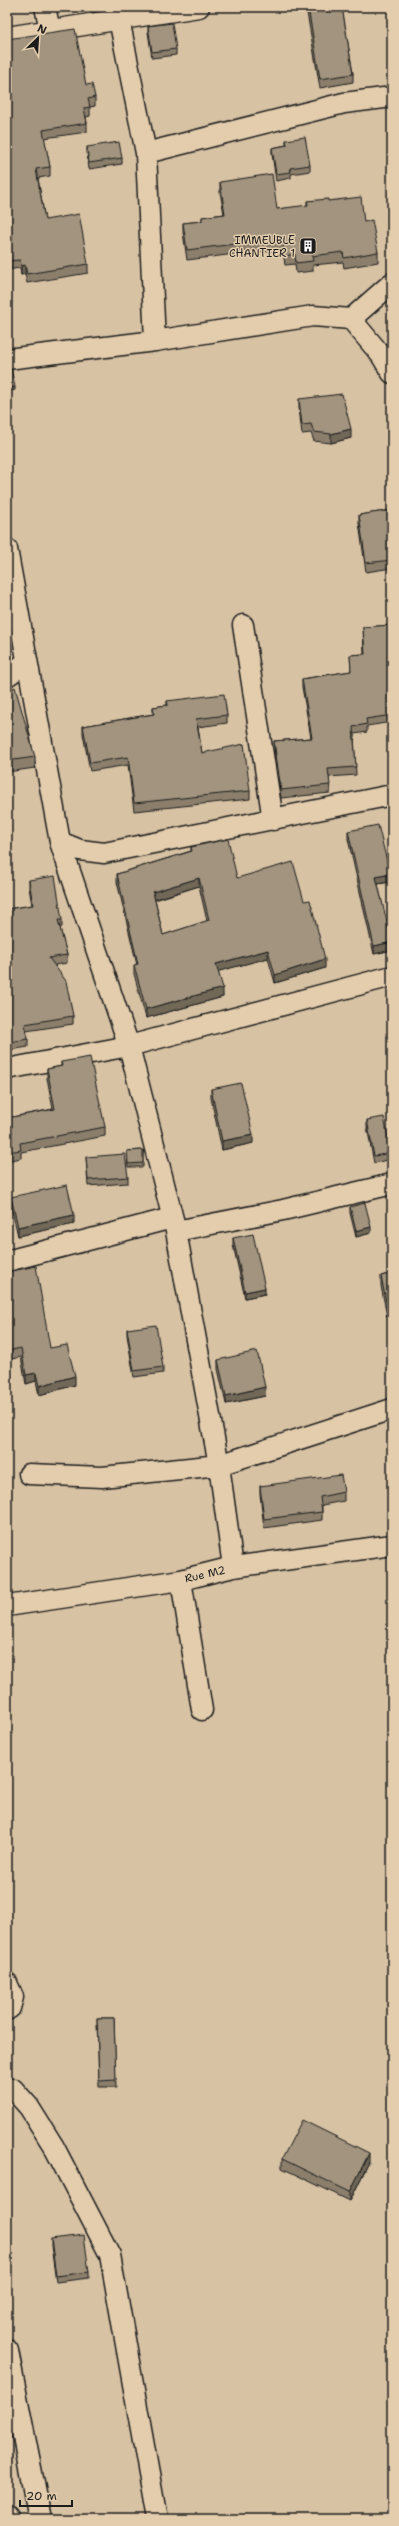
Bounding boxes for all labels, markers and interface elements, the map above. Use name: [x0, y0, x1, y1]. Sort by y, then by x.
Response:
north arrow: [18, 18, 58, 58]
text: N: [35, 21, 49, 38]
place label: IMMEUBLE CHANTIER 1: [229, 233, 295, 261]
building icon: IMMEUBLE CHANTIER 1: [298, 236, 318, 256]
street label: Rue M2: [183, 1563, 227, 1586]
scale bar: [20, 2482, 72, 2508]
text: 20 m: [26, 2488, 57, 2504]

